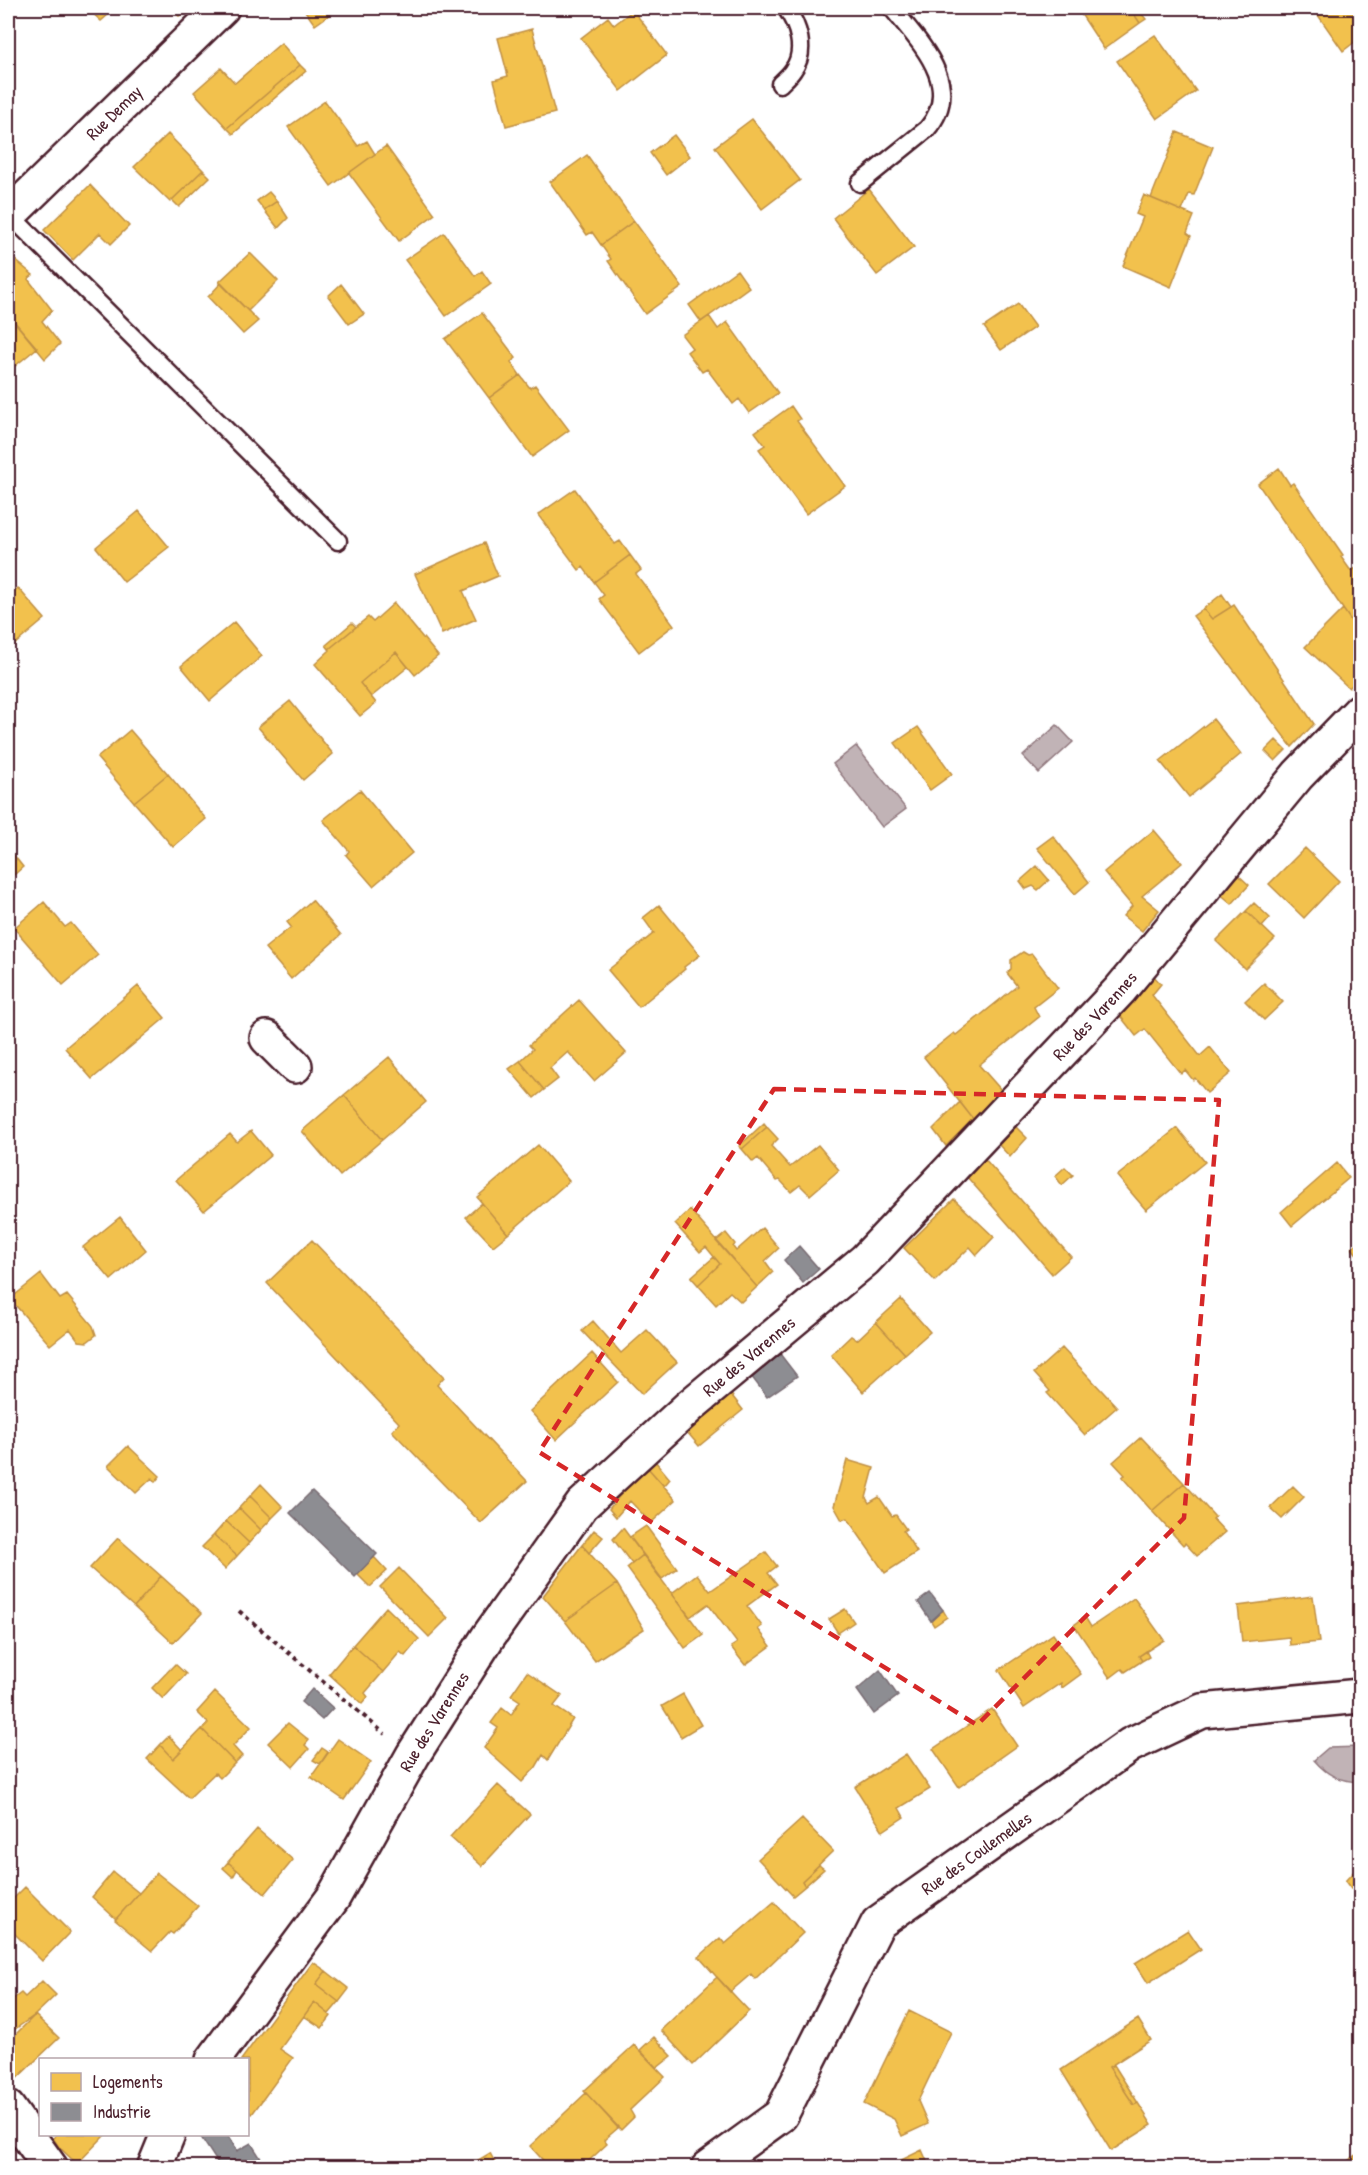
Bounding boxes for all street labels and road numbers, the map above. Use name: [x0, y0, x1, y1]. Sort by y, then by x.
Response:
street label: Rue Demay: [80, 79, 148, 146]
street label: Rue des Varennes: [1047, 966, 1142, 1066]
street label: Rue des Varennes: [697, 1310, 801, 1402]
street label: Rue des Varennes: [393, 1667, 475, 1776]
street label: Rue des Coulemelles: [916, 1805, 1036, 1901]

